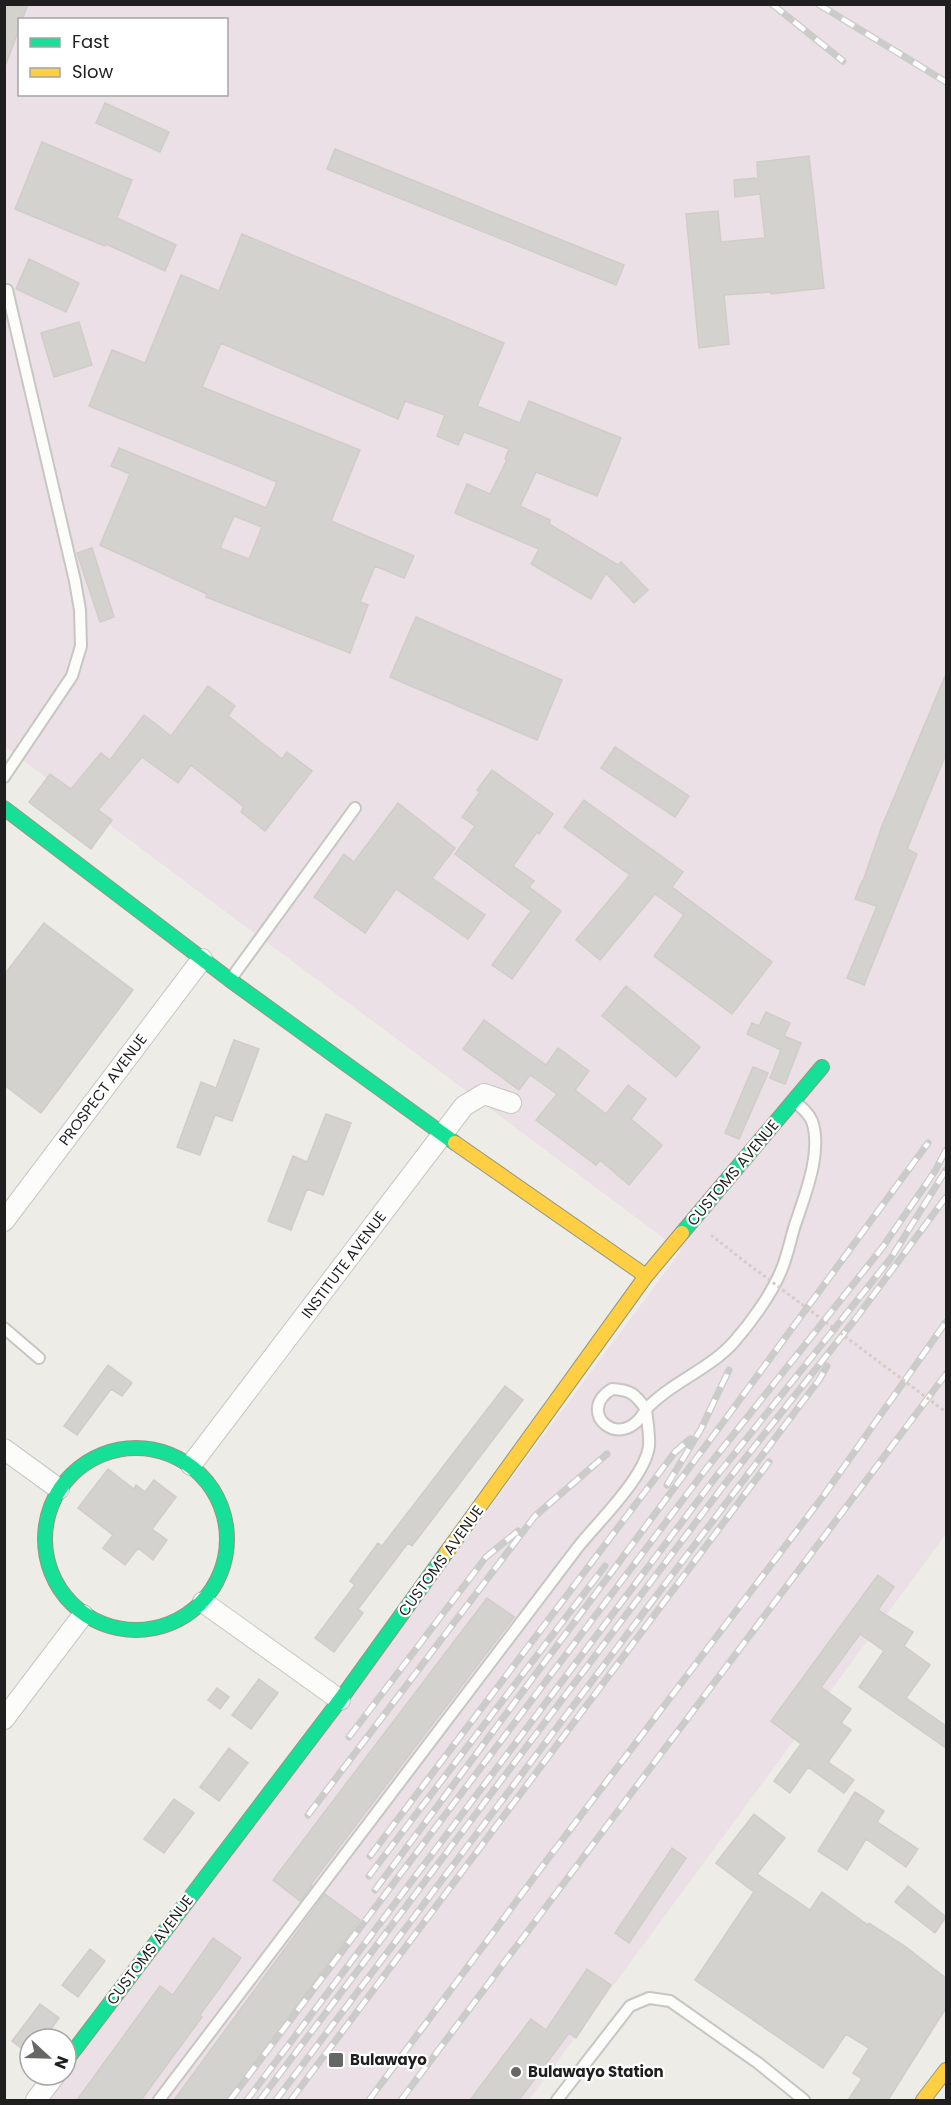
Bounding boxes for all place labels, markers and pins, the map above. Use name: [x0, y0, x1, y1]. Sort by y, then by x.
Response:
place label: Bulawayo: [350, 2049, 427, 2070]
marker: Bulawayo: [327, 2051, 345, 2069]
place label: Bulawayo Station: [528, 2061, 664, 2082]
marker: Bulawayo Station: [509, 2065, 523, 2079]

